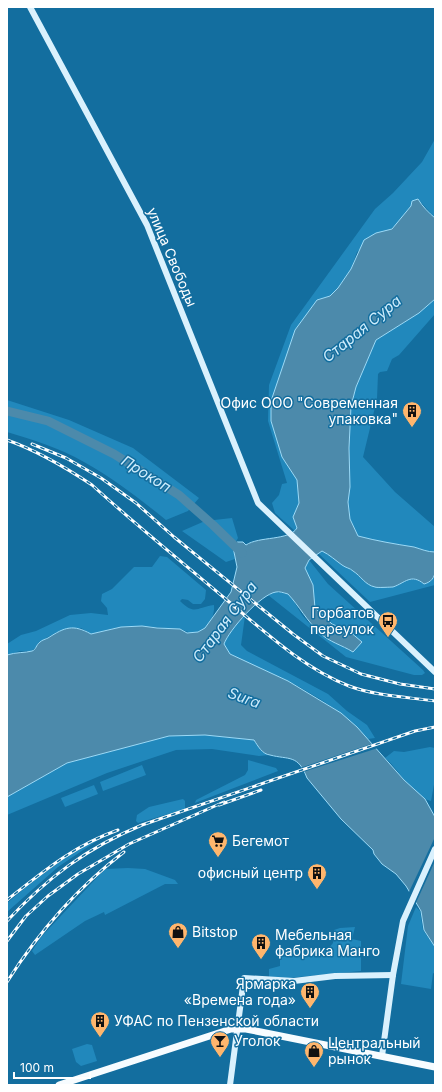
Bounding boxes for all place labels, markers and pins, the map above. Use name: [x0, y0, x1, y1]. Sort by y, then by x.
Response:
place label: Офис ООО "Современная упаковка": [220, 394, 398, 427]
building icon: Офис ООО "Современная упаковка": [401, 400, 423, 428]
place label: Горбатов переулок: [310, 604, 374, 637]
bus stop icon: Горбатов переулок: [377, 610, 399, 638]
supermarket icon: Бегемот: [207, 830, 229, 858]
place label: Бегемот: [232, 832, 289, 849]
building icon: офисный центр: [306, 862, 328, 890]
place label: офисный центр: [198, 864, 303, 881]
shop icon: Bitstop: [167, 921, 189, 949]
place label: Bitstop: [192, 923, 238, 940]
place label: Мебельная фабрика Манго: [275, 926, 380, 959]
building icon: Мебельная фабрика Манго: [250, 932, 272, 960]
place label: Ярмарка «Времена года»: [184, 975, 296, 1008]
building icon: Ярмарка «Времена года»: [299, 981, 321, 1009]
building icon: УФАС по Пензенской области: [89, 1010, 111, 1038]
place label: УФАС по Пензенской области: [114, 1012, 319, 1029]
bar icon: Уголок: [209, 1030, 231, 1058]
place label: Уголок: [234, 1032, 281, 1049]
place label: Центральный рынок: [328, 1034, 421, 1067]
shop icon: Центральный рынок: [303, 1040, 325, 1068]

